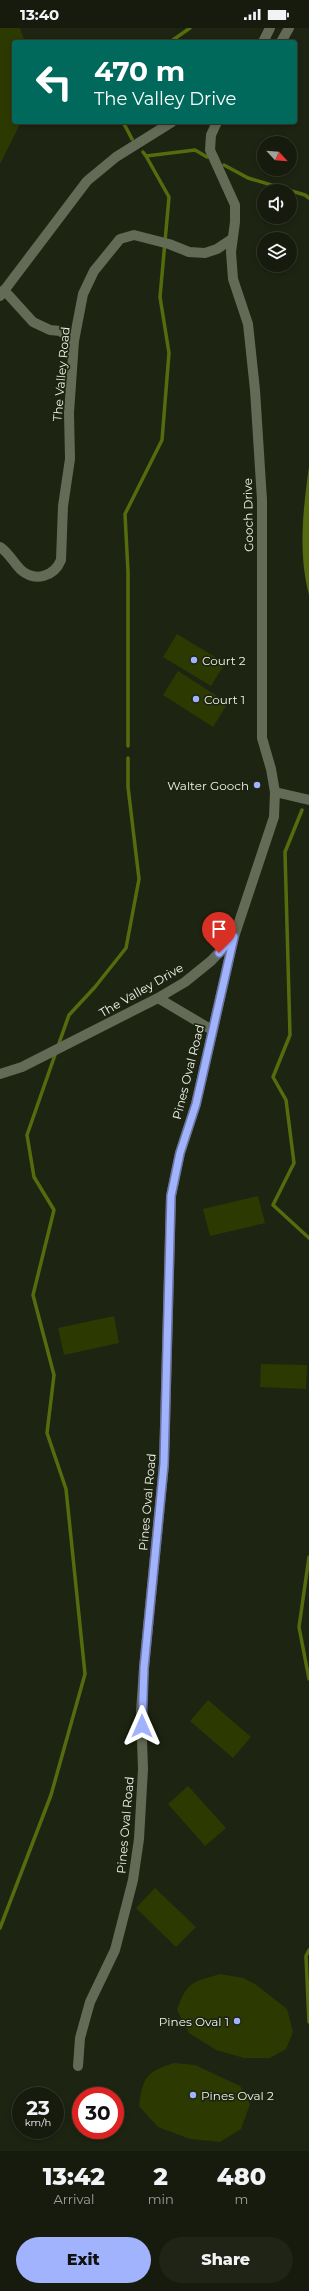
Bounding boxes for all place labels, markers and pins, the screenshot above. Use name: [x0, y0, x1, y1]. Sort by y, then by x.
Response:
place label: Court 2: [202, 653, 246, 668]
marker: Court 2: [189, 655, 199, 665]
place label: Court 1: [204, 692, 245, 707]
marker: Court 1: [191, 694, 201, 704]
place label: Walter Gooch: [167, 778, 249, 793]
marker: Walter Gooch: [252, 780, 262, 790]
pin: [202, 912, 236, 953]
place label: Pines Oval 1: [159, 2014, 229, 2029]
marker: Pines Oval 1: [232, 2016, 242, 2026]
place label: Pines Oval 2: [201, 2088, 274, 2103]
marker: Pines Oval 2: [188, 2090, 198, 2100]

